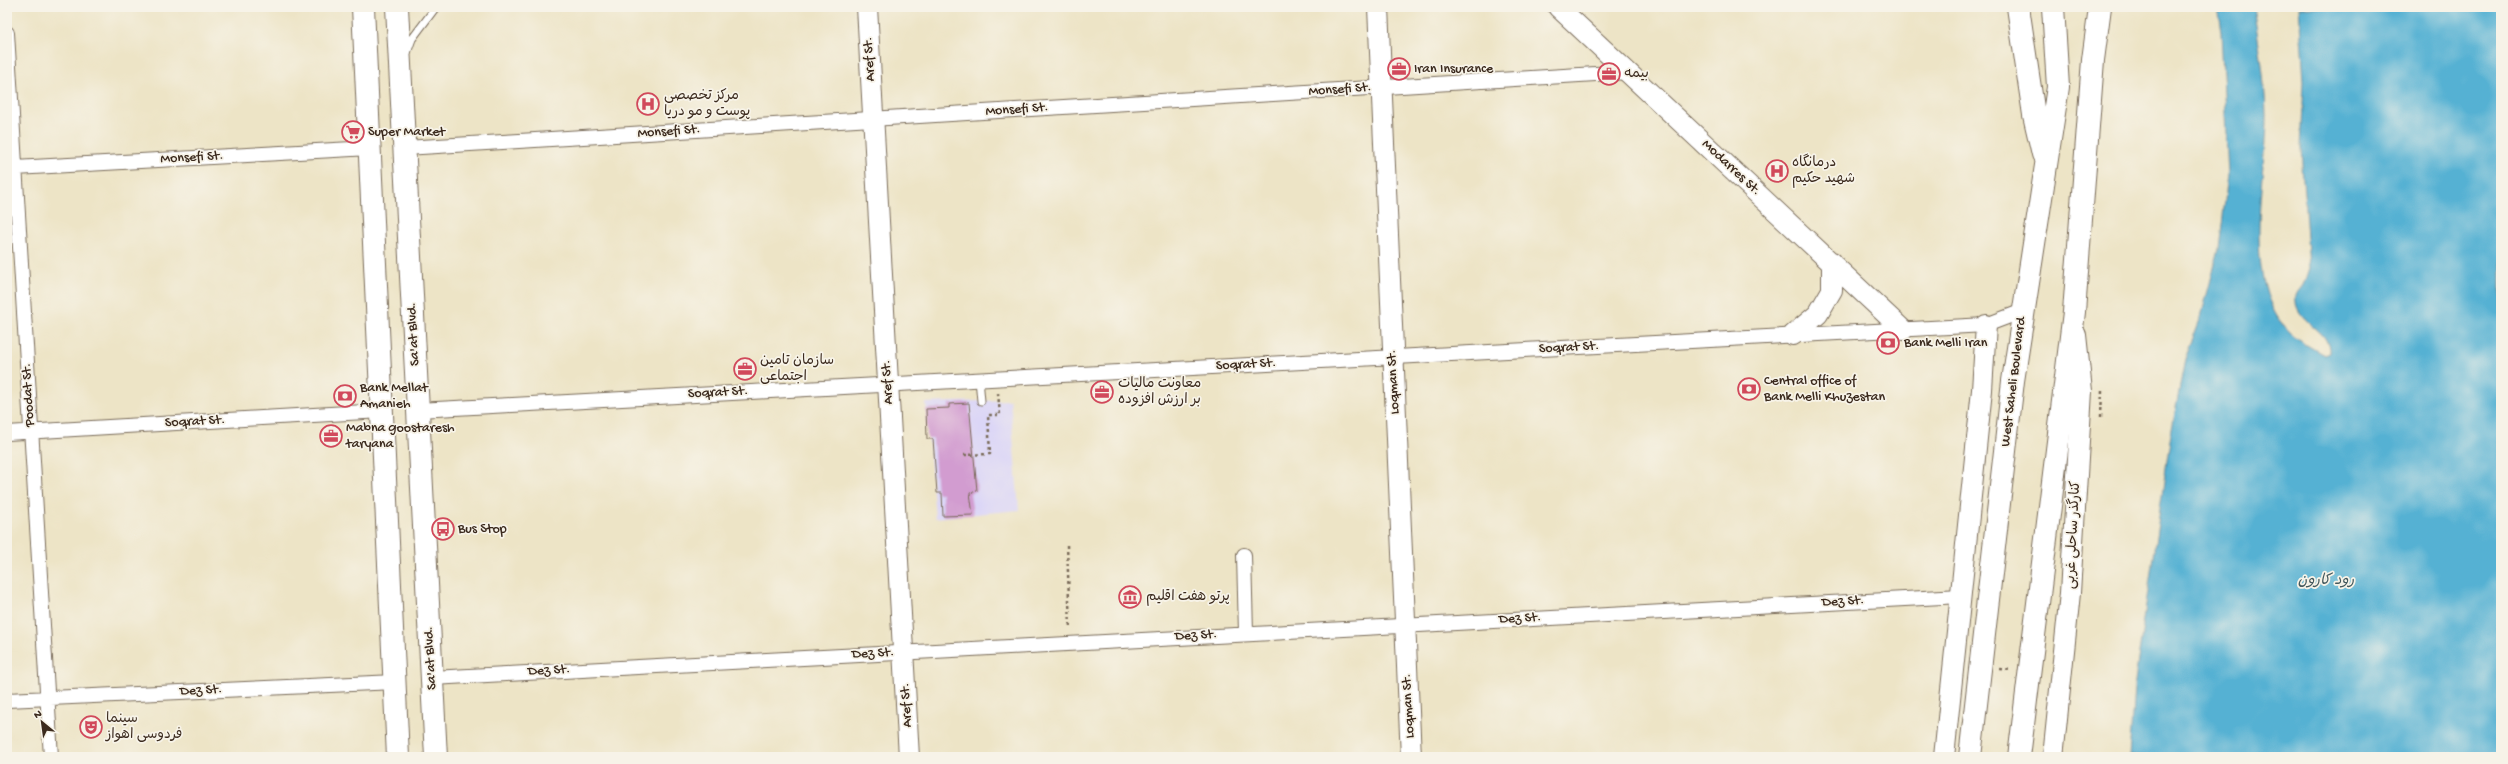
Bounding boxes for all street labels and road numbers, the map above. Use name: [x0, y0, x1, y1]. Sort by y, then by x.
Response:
street label: Aref St.: [860, 36, 880, 82]
street label: Monsefi St.: [1308, 79, 1372, 101]
street label: Monsefi St.: [985, 99, 1049, 121]
street label: Monsefi St.: [637, 121, 701, 143]
street label: Modarres St.: [1698, 136, 1764, 200]
street label: Monsefi St.: [160, 148, 224, 168]
street label: Sa'at Blvd.: [404, 302, 424, 366]
street label: West Saheli Boulevard: [1998, 315, 2031, 448]
street label: Soqrat St.: [1538, 338, 1600, 358]
street label: Loqman St.: [1384, 349, 1404, 415]
street label: Soqrat St.: [1215, 355, 1277, 375]
street label: Aref St.: [878, 359, 898, 405]
street label: Poodat St.: [19, 363, 39, 428]
street label: Soqrat St.: [687, 383, 749, 403]
street label: Soqrat St.: [164, 412, 226, 432]
street label: کنارگذر ساحلی غربی: [2061, 480, 2085, 590]
street label: Dez St.: [1820, 592, 1865, 612]
street label: Dez St.: [1497, 609, 1542, 629]
street label: Sa'at Blvd.: [421, 626, 441, 690]
street label: Dez St.: [1173, 626, 1218, 646]
street label: Dez St.: [850, 644, 895, 664]
street label: Dez St.: [526, 661, 571, 681]
street label: Loqman St.: [1399, 673, 1419, 739]
street label: Dez St.: [178, 681, 223, 701]
street label: Aref St.: [897, 682, 917, 728]

